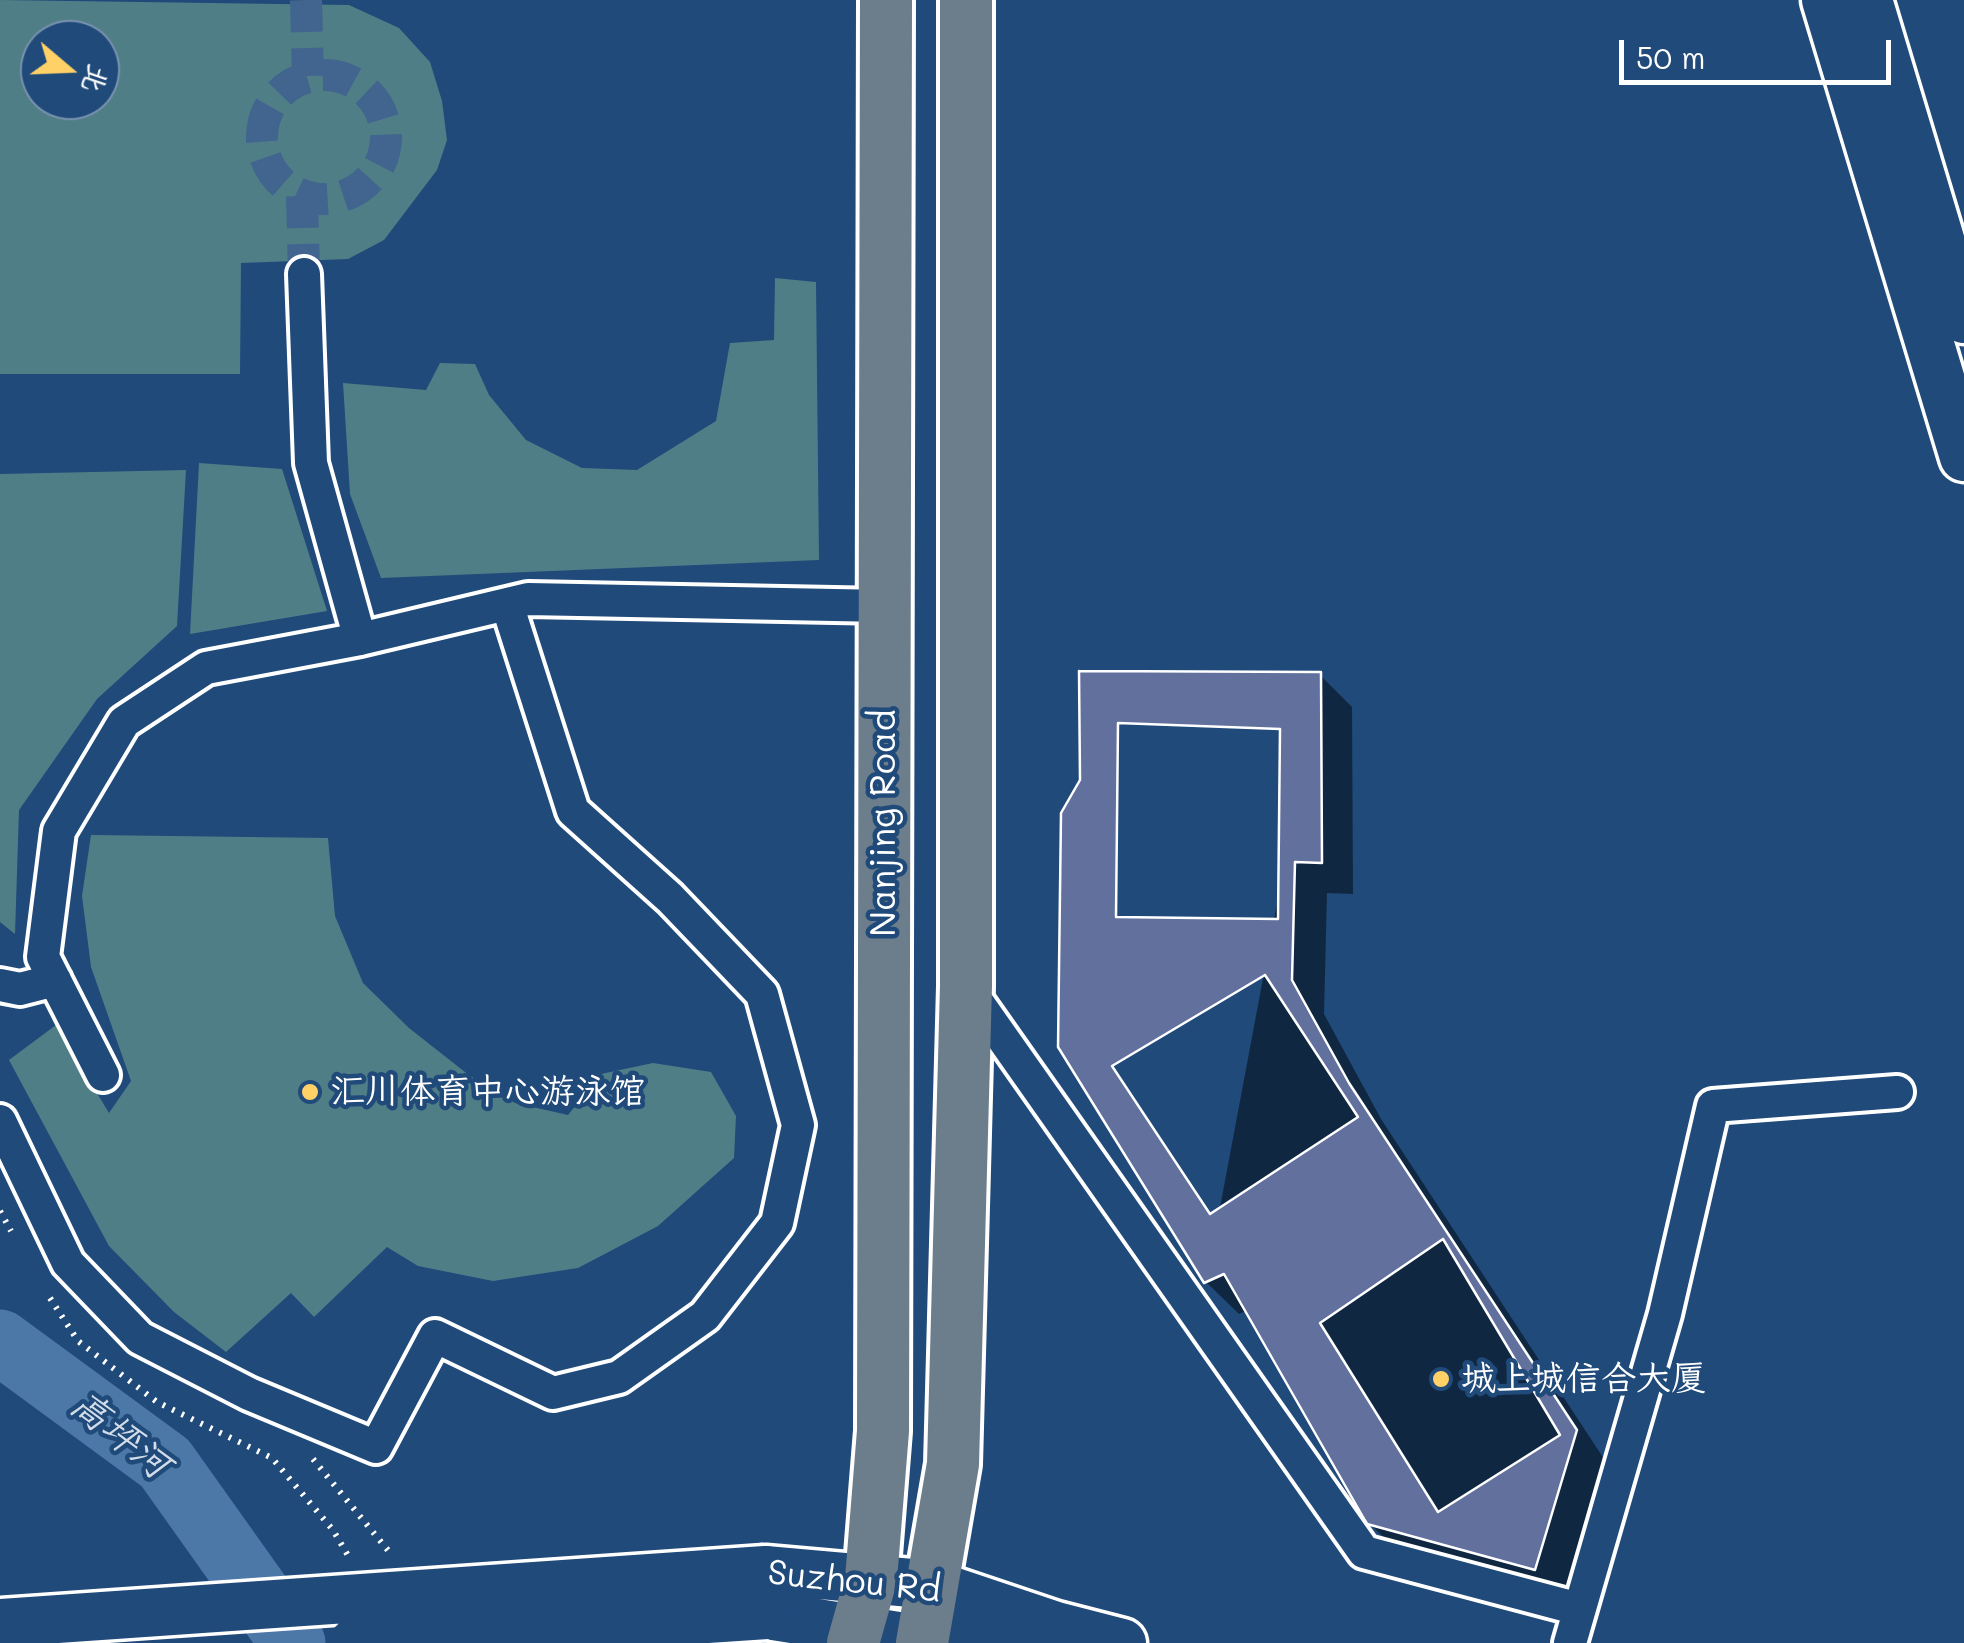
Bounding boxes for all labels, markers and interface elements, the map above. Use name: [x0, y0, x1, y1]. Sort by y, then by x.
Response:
north arrow: [20, 20, 120, 120]
scale bar: [1624, 20, 1896, 82]
text: 50 m: [1636, 37, 1706, 77]
text: 北: [75, 60, 118, 98]
street label: Nanjing Road: [863, 709, 905, 937]
place label: 汇川体育中心游泳馆: [330, 1071, 645, 1113]
marker: 汇川体育中心游泳馆: [299, 1081, 321, 1103]
place label: 城上城信合大厦: [1461, 1358, 1706, 1400]
marker: 城上城信合大厦: [1430, 1368, 1452, 1390]
water label: 高坪河: [61, 1381, 179, 1489]
street label: Suzhou Rd: [765, 1552, 943, 1612]

